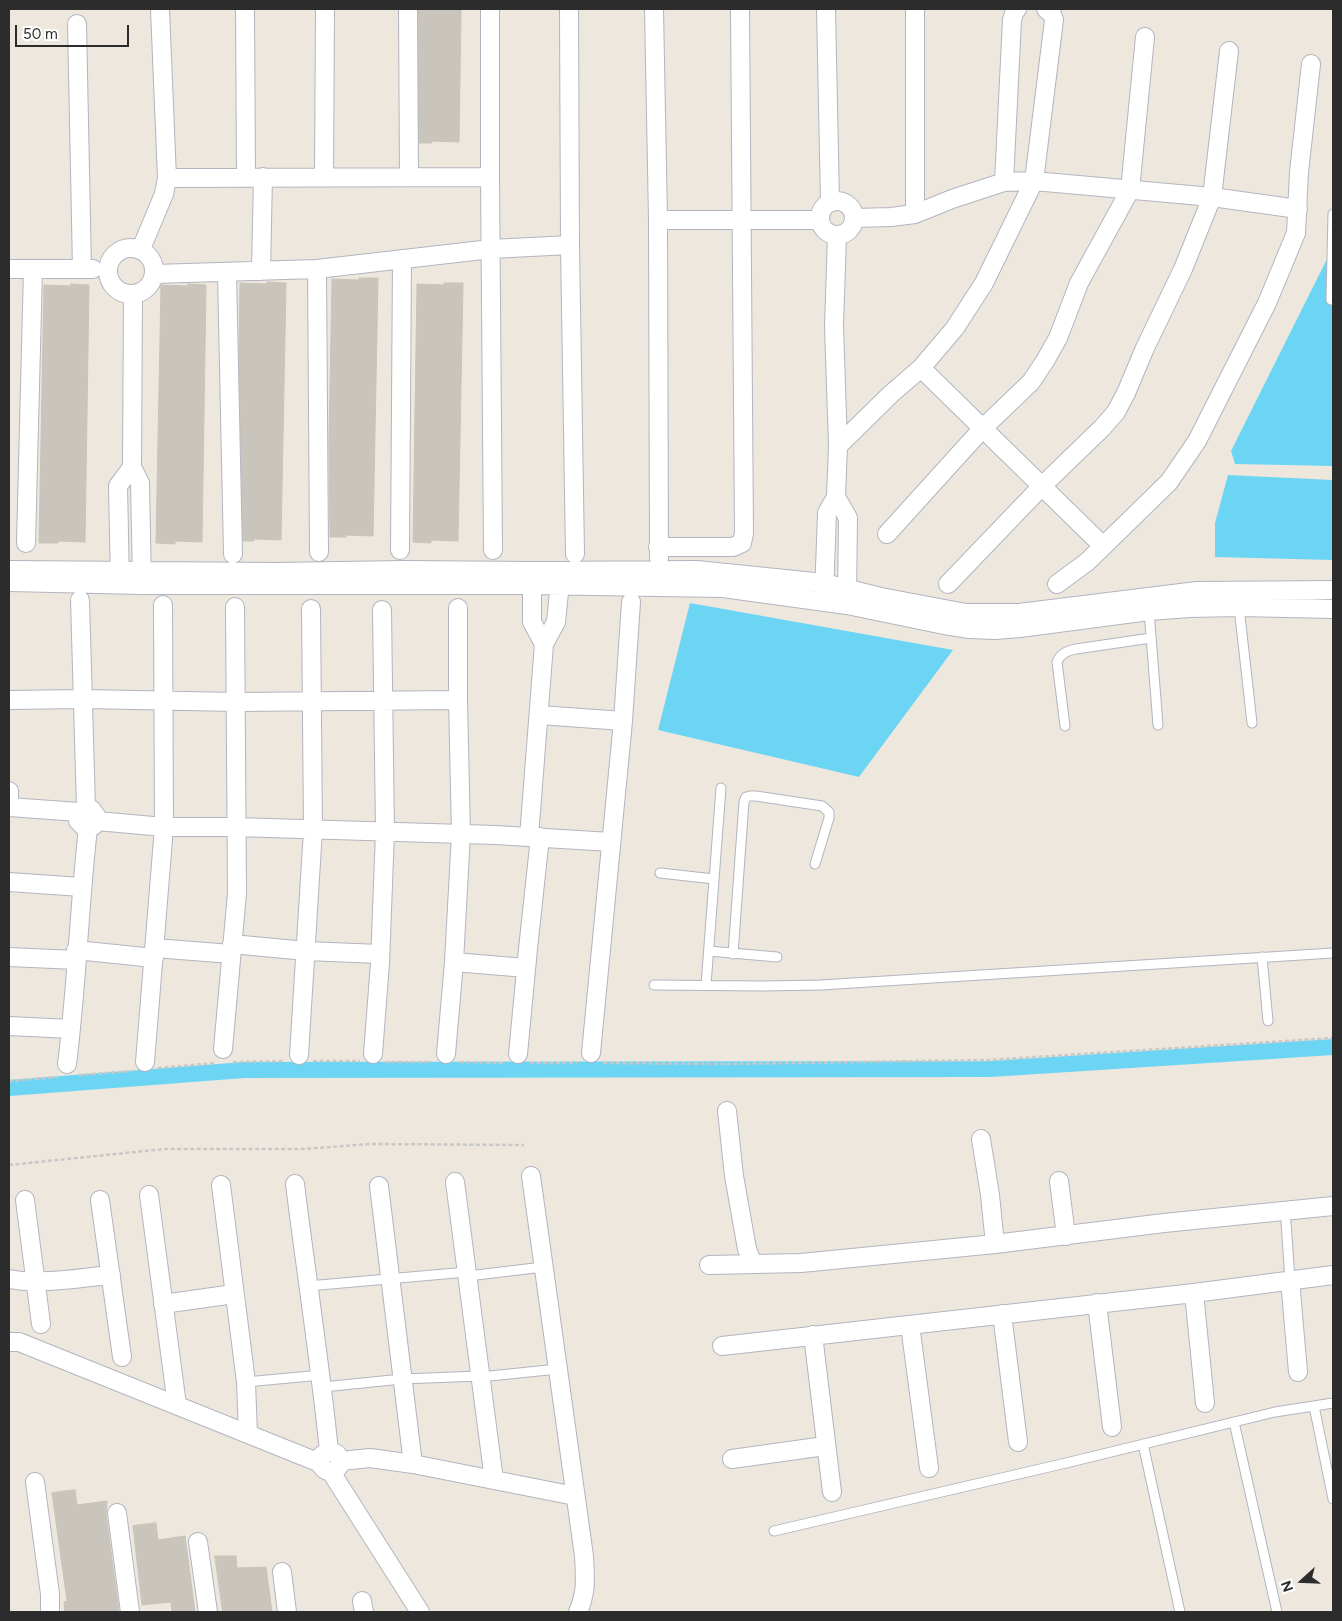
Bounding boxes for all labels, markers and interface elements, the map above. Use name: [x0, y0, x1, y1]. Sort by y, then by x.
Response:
scale bar: [18, 15, 131, 47]
text: 50 m: [23, 25, 58, 43]
north arrow: [1277, 1556, 1327, 1606]
text: N: [1278, 1578, 1297, 1594]

